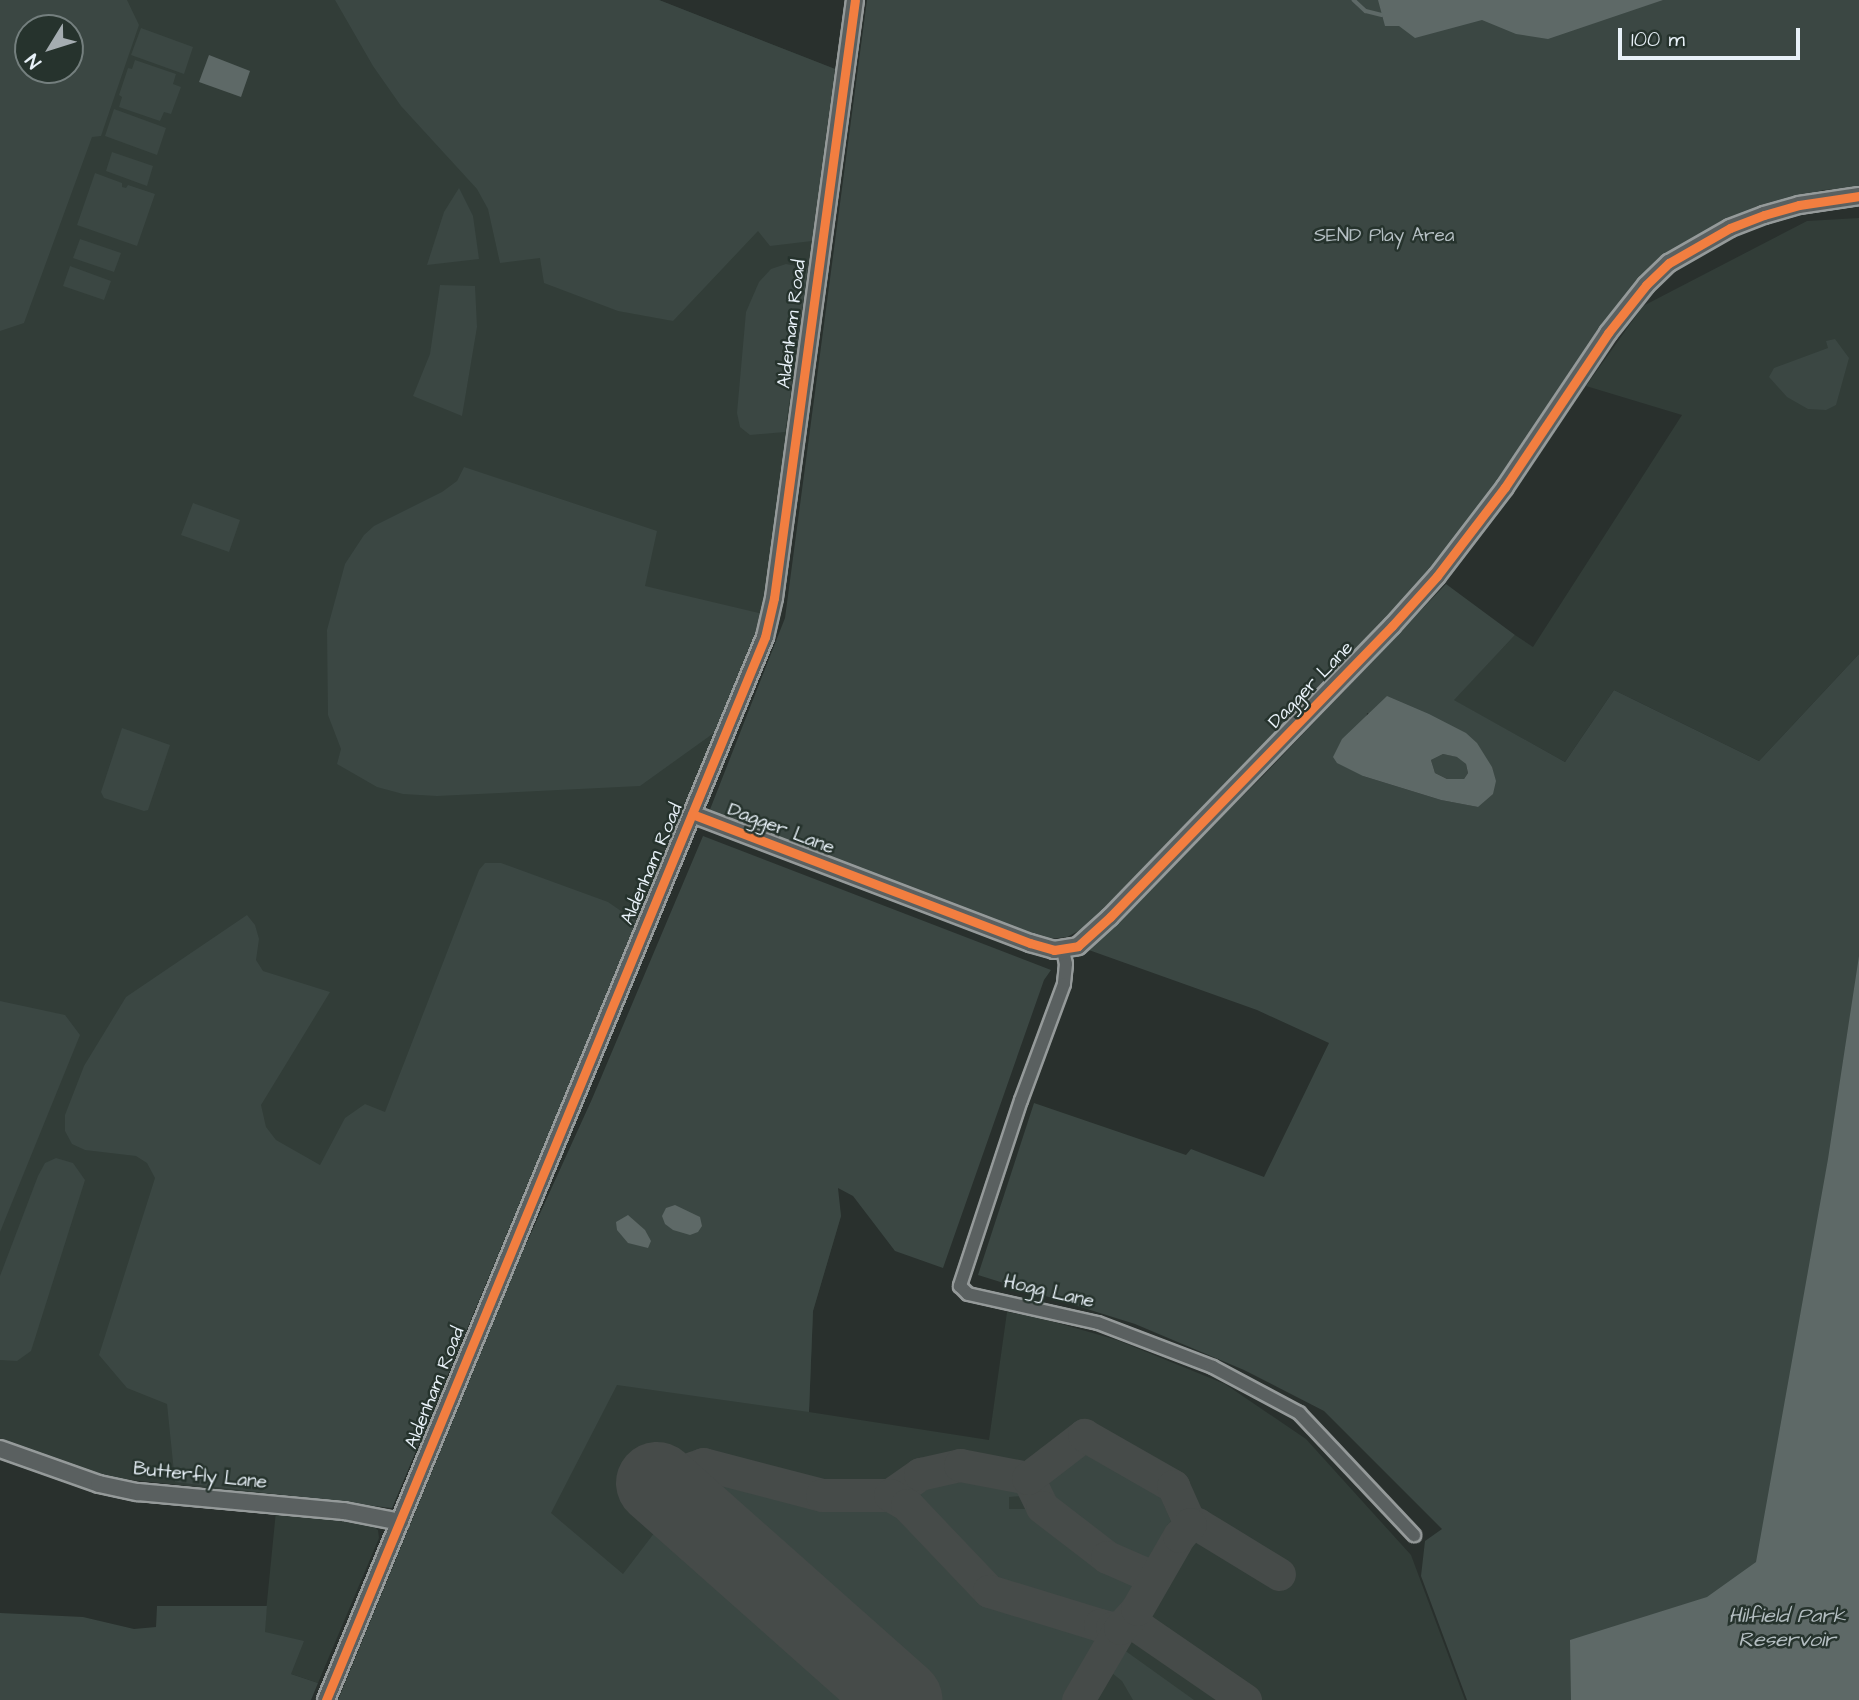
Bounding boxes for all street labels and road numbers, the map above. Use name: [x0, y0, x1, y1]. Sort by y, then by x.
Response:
street label: Aldenham Road: [773, 258, 811, 390]
street label: Dagger Lane: [1264, 637, 1358, 733]
street label: Dagger Lane: [724, 798, 838, 860]
street label: Aldenham Road: [616, 800, 688, 928]
street label: Hogg Lane: [1002, 1271, 1096, 1313]
street label: Aldenham Road: [400, 1324, 470, 1452]
street label: Butterfly Lane: [132, 1458, 268, 1494]

